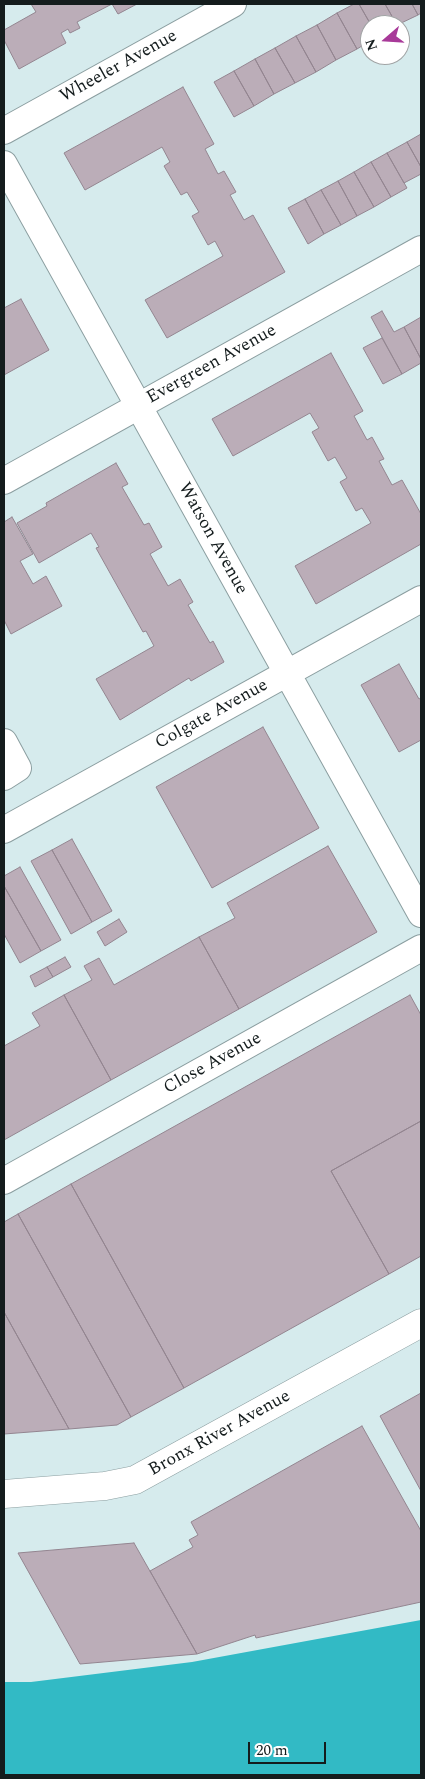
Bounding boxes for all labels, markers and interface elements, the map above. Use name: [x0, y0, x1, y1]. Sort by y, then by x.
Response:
north arrow: [360, 15, 410, 65]
street label: Wheeler Avenue: [57, 26, 181, 108]
text: N: [360, 36, 383, 54]
street label: Evergreen Avenue: [143, 320, 281, 410]
street label: Watson Avenue: [172, 479, 252, 599]
street label: Colgate Avenue: [152, 675, 272, 755]
street label: Close Avenue: [160, 1028, 266, 1100]
street label: Bronx River Avenue: [145, 1386, 295, 1482]
scale bar: [250, 1732, 328, 1764]
text: 20 m: [256, 1739, 288, 1762]

